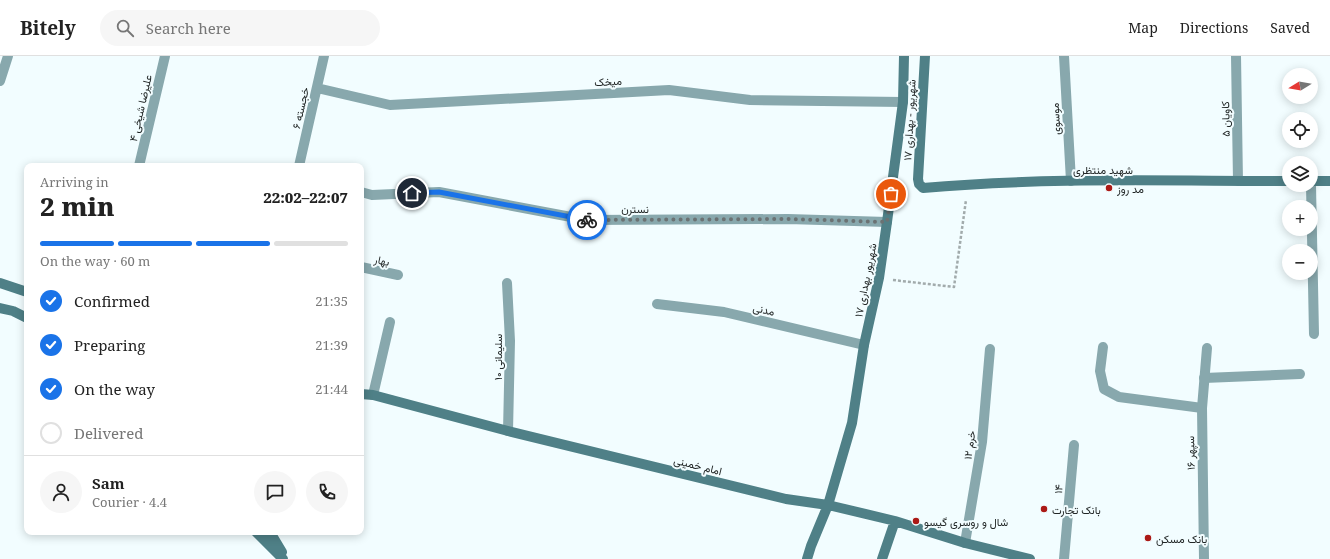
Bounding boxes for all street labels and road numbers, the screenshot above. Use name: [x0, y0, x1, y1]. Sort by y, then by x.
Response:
street label: علیرضا شیخی ۴: [125, 73, 155, 143]
street label: میخک: [594, 73, 622, 89]
street label: ۱۷ شهریور - بهداری: [899, 79, 919, 161]
street label: خجسته ۶: [288, 86, 312, 130]
street label: کاویان ۵: [1217, 101, 1233, 137]
street label: موسوی: [1047, 102, 1063, 135]
street label: شهید منتظری: [1073, 162, 1133, 177]
street label: نسترن: [621, 201, 649, 216]
street label: ۱۷ شهریور بهداری: [850, 241, 880, 318]
street label: بهار: [372, 251, 391, 269]
street label: مدنی: [752, 299, 777, 319]
street label: سلیمانی ۱۰: [490, 334, 505, 380]
street label: خرم ۱۲: [960, 430, 979, 461]
street label: سپهر ۱۶: [1182, 435, 1199, 470]
street label: امام خمینی: [672, 452, 724, 479]
street label: ۱۴: [1050, 484, 1066, 494]

